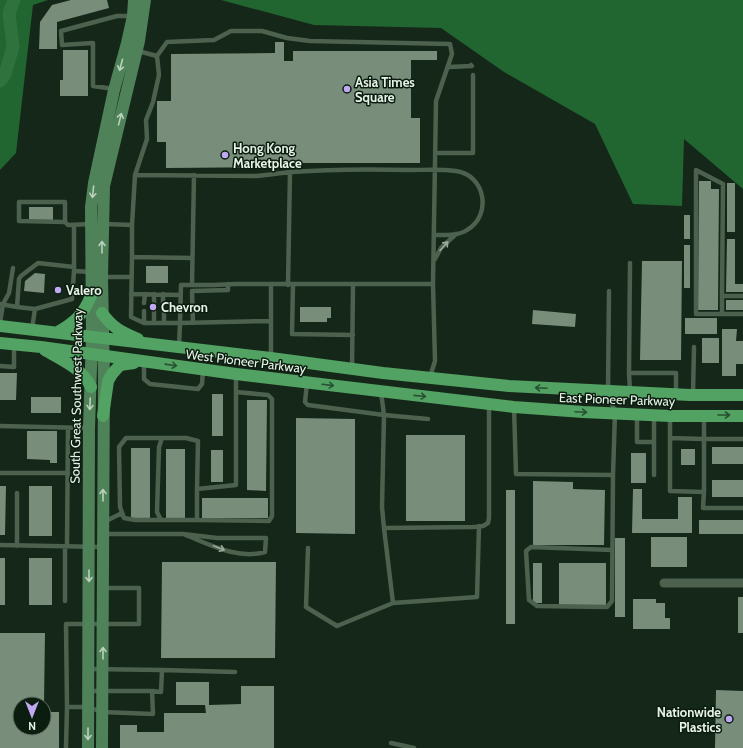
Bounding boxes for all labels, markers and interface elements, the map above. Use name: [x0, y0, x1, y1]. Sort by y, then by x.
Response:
one-way arrow: [117, 59, 124, 72]
place label: Asia Times Square: [355, 74, 415, 105]
marker: Asia Times Square: [342, 84, 352, 94]
one-way arrow: [117, 113, 125, 126]
place label: Hong Kong Marketplace: [233, 140, 302, 171]
marker: Hong Kong Marketplace: [220, 150, 230, 160]
one-way arrow: [89, 185, 97, 198]
one-way arrow: [98, 241, 106, 254]
one-way arrow: [439, 241, 449, 251]
place label: Valero: [66, 282, 102, 298]
marker: Valero: [53, 285, 63, 295]
place label: Chevron: [161, 299, 208, 315]
marker: Chevron: [148, 302, 158, 312]
street label: South Great Southwest Parkway: [66, 308, 86, 484]
street label: West Pioneer Parkway: [185, 346, 308, 376]
one-way arrow: [164, 361, 177, 369]
one-way arrow: [321, 382, 334, 389]
one-way arrow: [535, 385, 548, 392]
street label: East Pioneer Parkway: [559, 389, 676, 409]
one-way arrow: [413, 393, 426, 400]
one-way arrow: [86, 397, 94, 410]
one-way arrow: [574, 408, 587, 416]
one-way arrow: [717, 412, 730, 419]
one-way arrow: [99, 489, 107, 502]
one-way arrow: [213, 545, 225, 553]
one-way arrow: [85, 569, 93, 582]
one-way arrow: [99, 647, 107, 660]
north arrow: [12, 696, 52, 736]
place label: Nationwide Plastics: [657, 704, 721, 735]
marker: Nationwide Plastics: [724, 714, 734, 724]
text: N: [28, 719, 36, 733]
one-way arrow: [84, 727, 92, 740]

